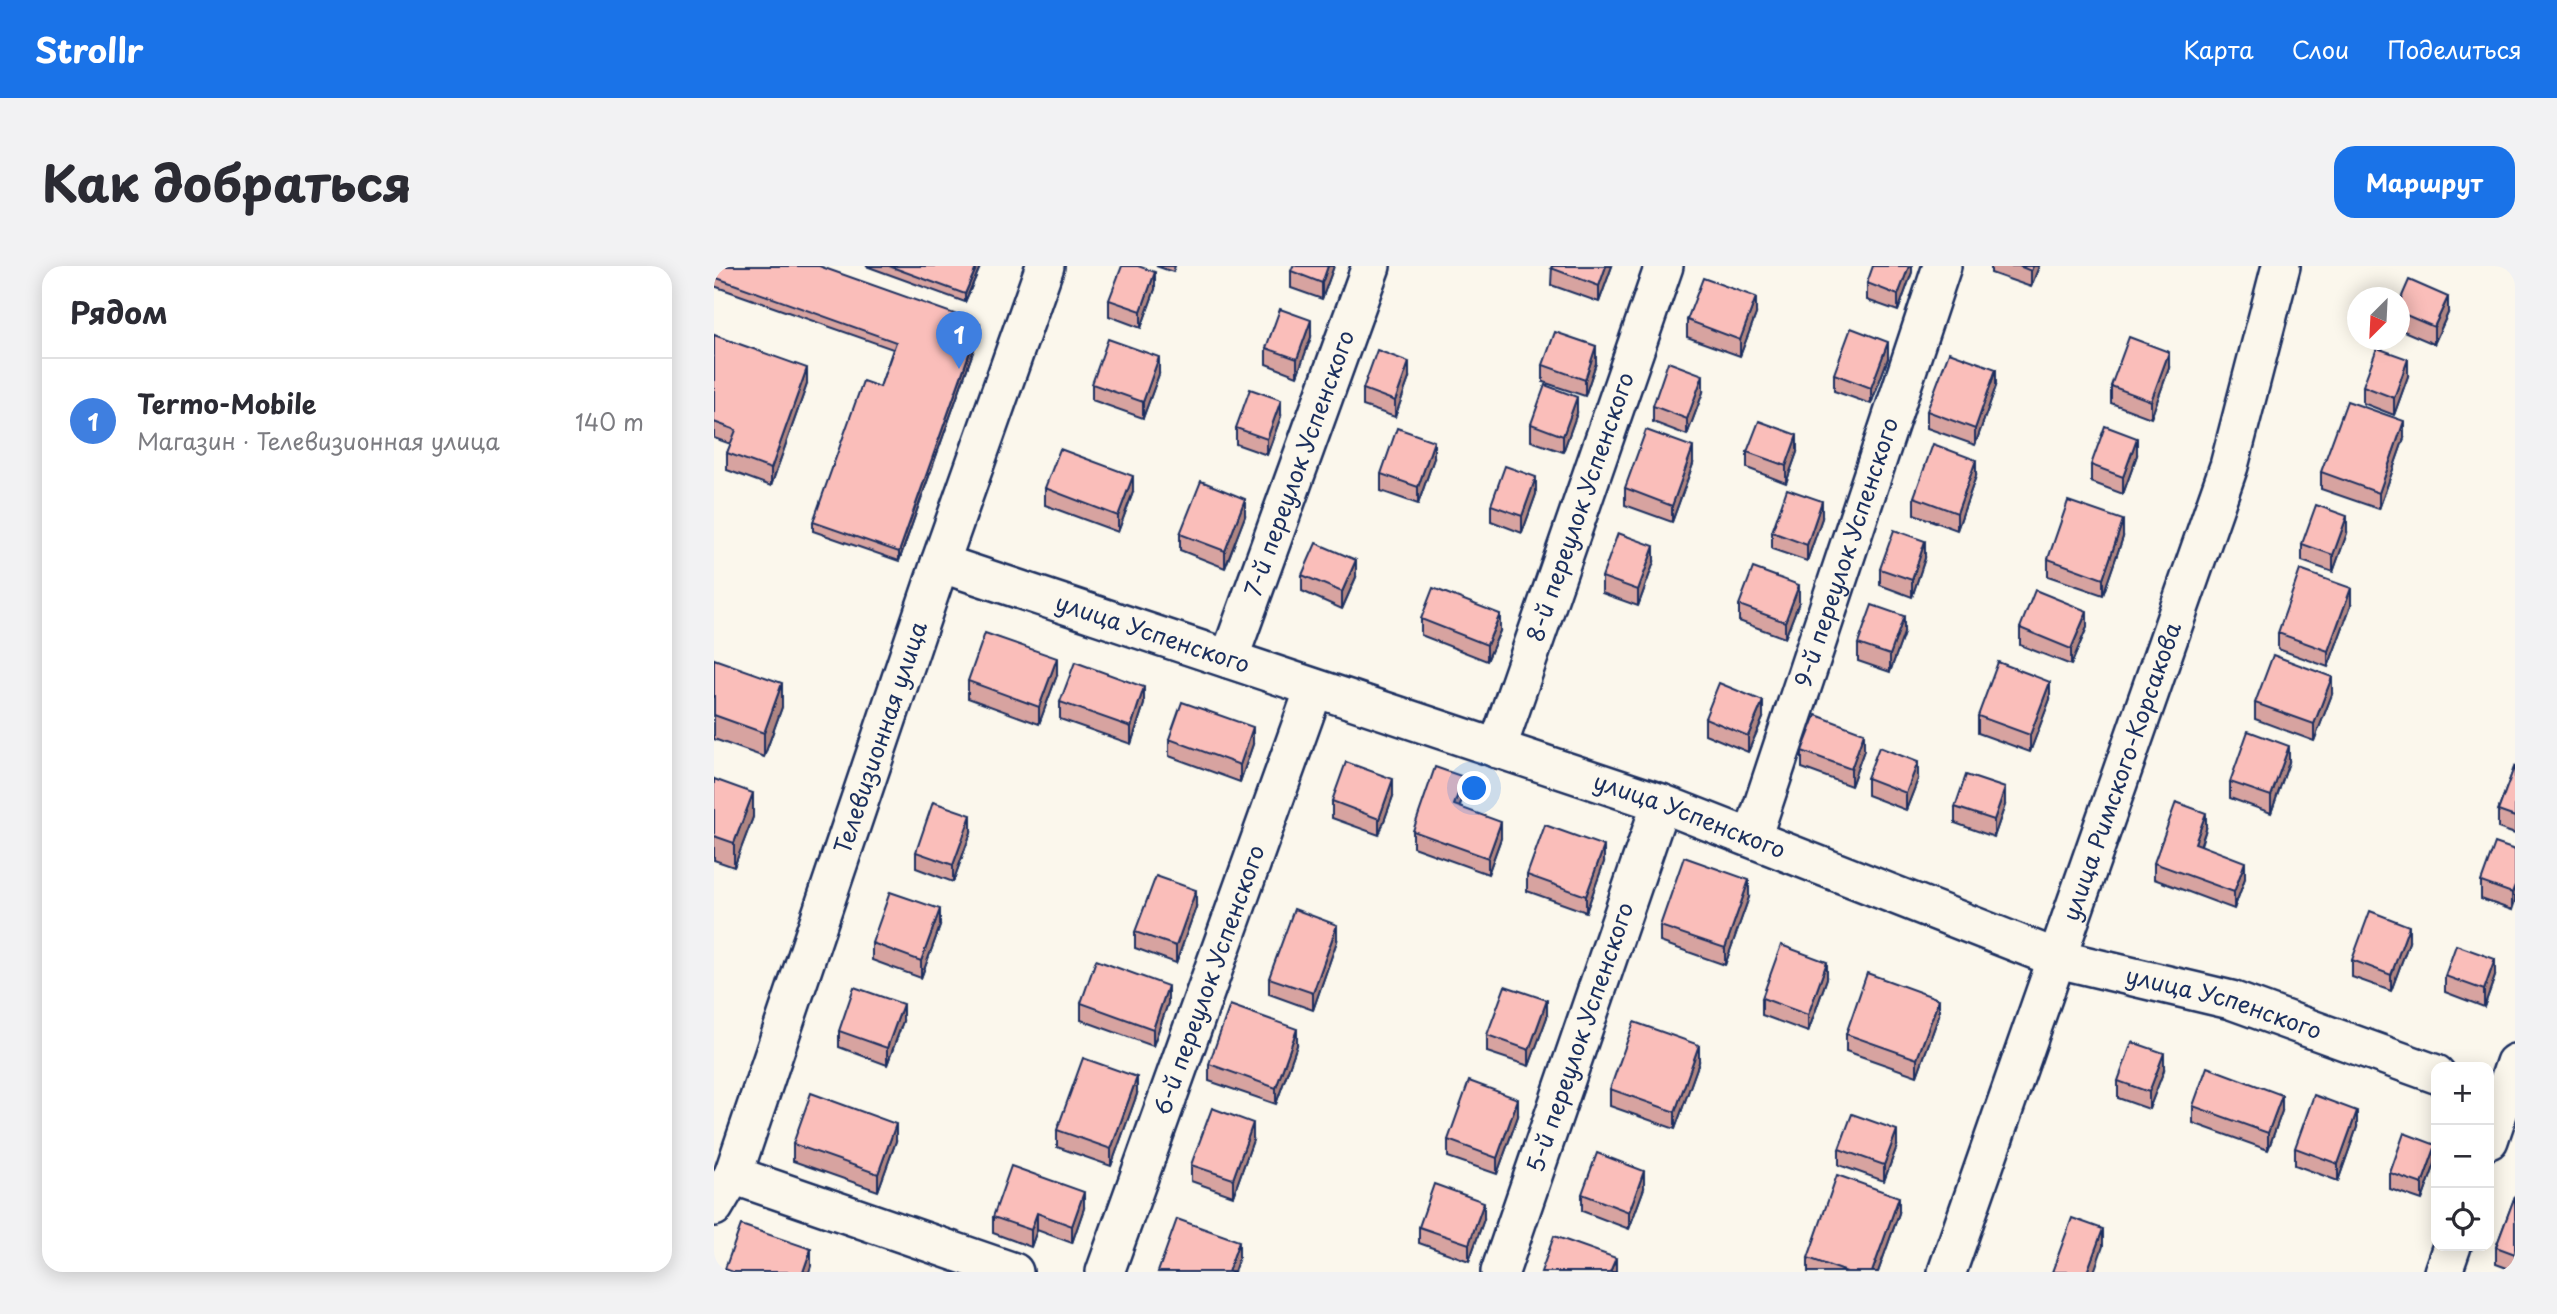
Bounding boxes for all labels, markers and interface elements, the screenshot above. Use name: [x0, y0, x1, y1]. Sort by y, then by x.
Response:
text: Strollr: [35, 24, 144, 74]
text: Карта: [2183, 31, 2254, 67]
text: Слои: [2292, 31, 2349, 67]
text: Поделиться: [2387, 31, 2522, 67]
text: Как добраться: [42, 145, 412, 219]
button: Маршрут: [2334, 146, 2515, 218]
north arrow: [2347, 287, 2410, 350]
text: Рядом: [70, 289, 168, 334]
pin: 1: [936, 311, 982, 369]
street label: 7-й переулок Успенского: [1234, 325, 1362, 601]
street label: 8-й переулок Успенского: [1516, 367, 1642, 646]
text: Termo-Mobile: [137, 384, 317, 423]
text: 1: [88, 404, 99, 439]
text: 140 m: [575, 404, 644, 439]
street label: 9-й переулок Успенского: [1784, 413, 1907, 691]
text: Магазин · Телевизионная улица: [137, 423, 500, 458]
street label: улица Успенского: [1051, 584, 1255, 681]
street label: Телевизионная улица: [824, 616, 935, 858]
street label: улица Римского-Корсакова: [2052, 616, 2189, 925]
street label: улица Успенского: [1589, 763, 1791, 866]
your location: [1457, 771, 1491, 805]
street label: 6-й переулок Успенского: [1144, 840, 1273, 1120]
street label: 5-й переулок Успенского: [1517, 897, 1642, 1177]
street label: улица Успенского: [2122, 957, 2327, 1047]
map controls: [2431, 1062, 2494, 1251]
button: +: [2431, 1062, 2494, 1125]
button: −: [2431, 1125, 2494, 1188]
button: locate: [2431, 1188, 2494, 1251]

